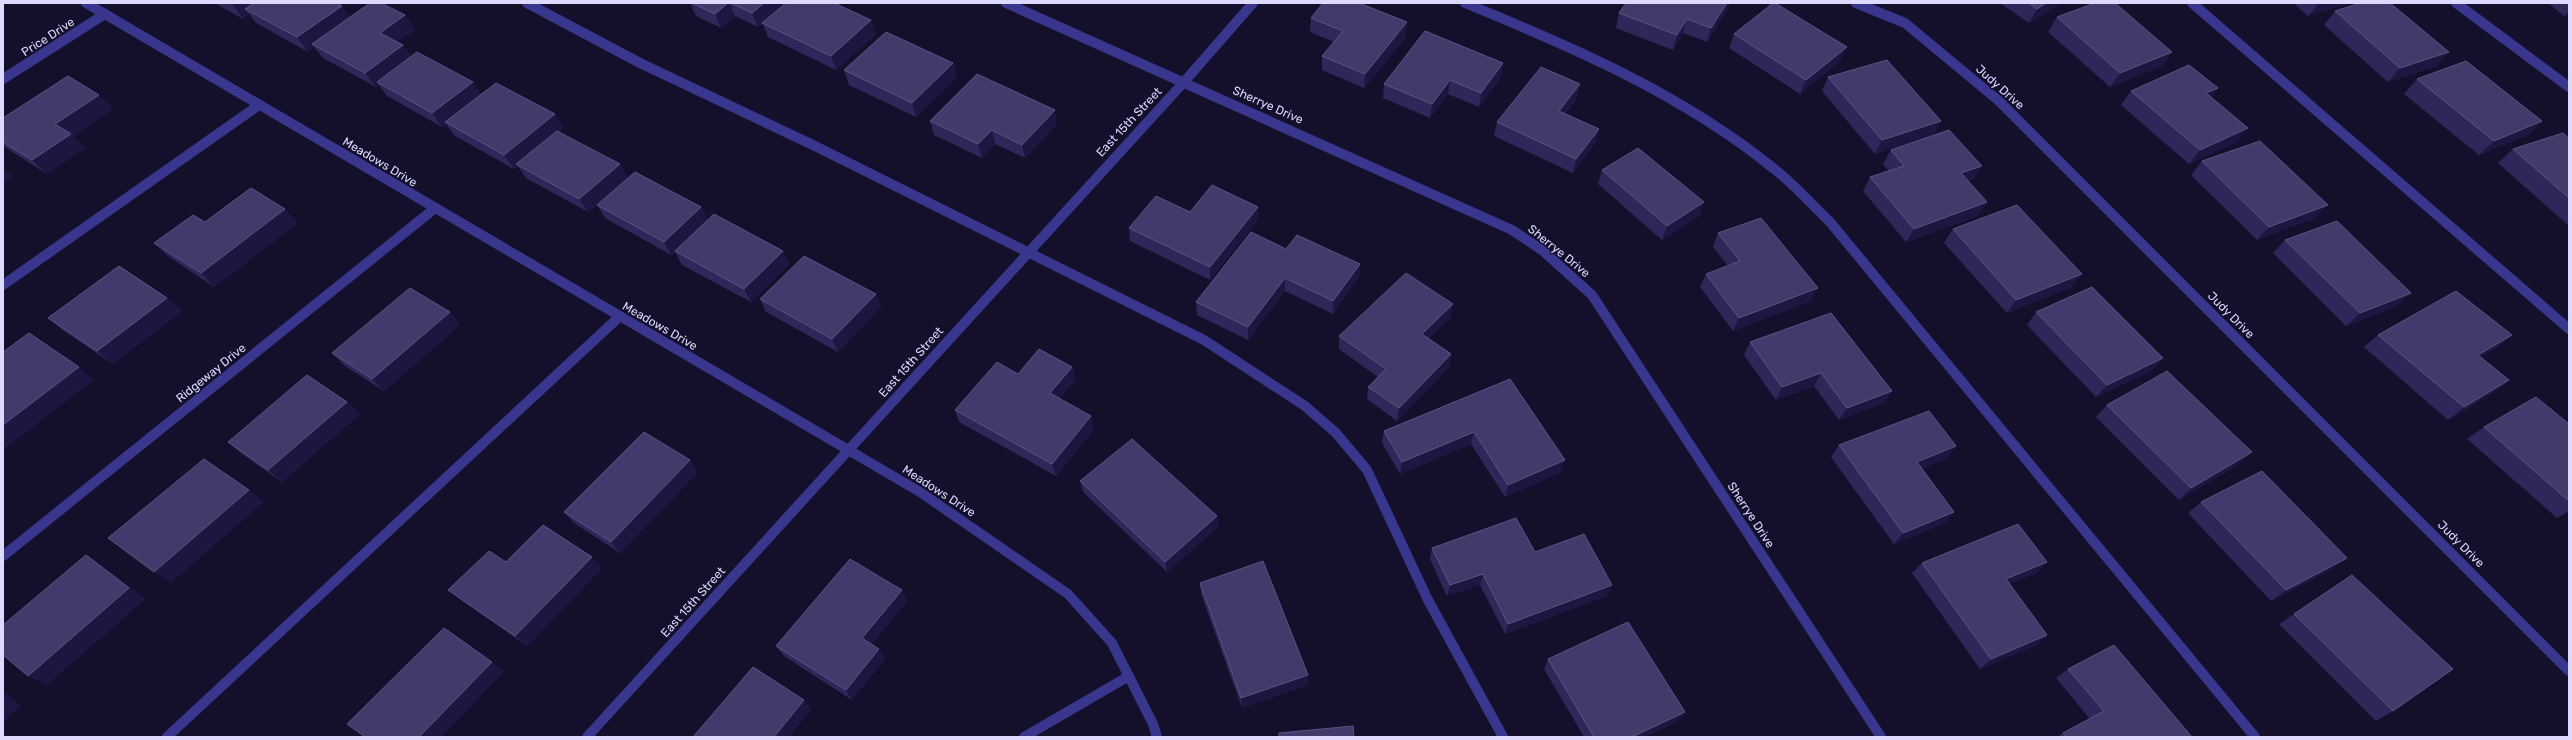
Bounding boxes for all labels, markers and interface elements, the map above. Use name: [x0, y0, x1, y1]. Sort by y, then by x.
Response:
street label: Price Drive: [19, 15, 77, 59]
street label: Judy Drive: [1973, 62, 2027, 112]
street label: Sherrye Drive: [1231, 83, 1306, 127]
street label: East 15th Street: [1093, 84, 1165, 160]
street label: Meadows Drive: [340, 134, 420, 190]
street label: Sherrye Drive: [1525, 222, 1593, 280]
street label: Judy Drive: [2205, 289, 2257, 341]
street label: Meadows Drive: [620, 299, 700, 353]
street label: East 15th Street: [876, 324, 946, 400]
street label: Ridgeway Drive: [173, 340, 249, 405]
street label: Meadows Drive: [900, 462, 978, 520]
street label: Sherrye Drive: [1725, 480, 1778, 551]
street label: Judy Drive: [2435, 518, 2487, 570]
street label: East 15th Street: [658, 564, 728, 640]

